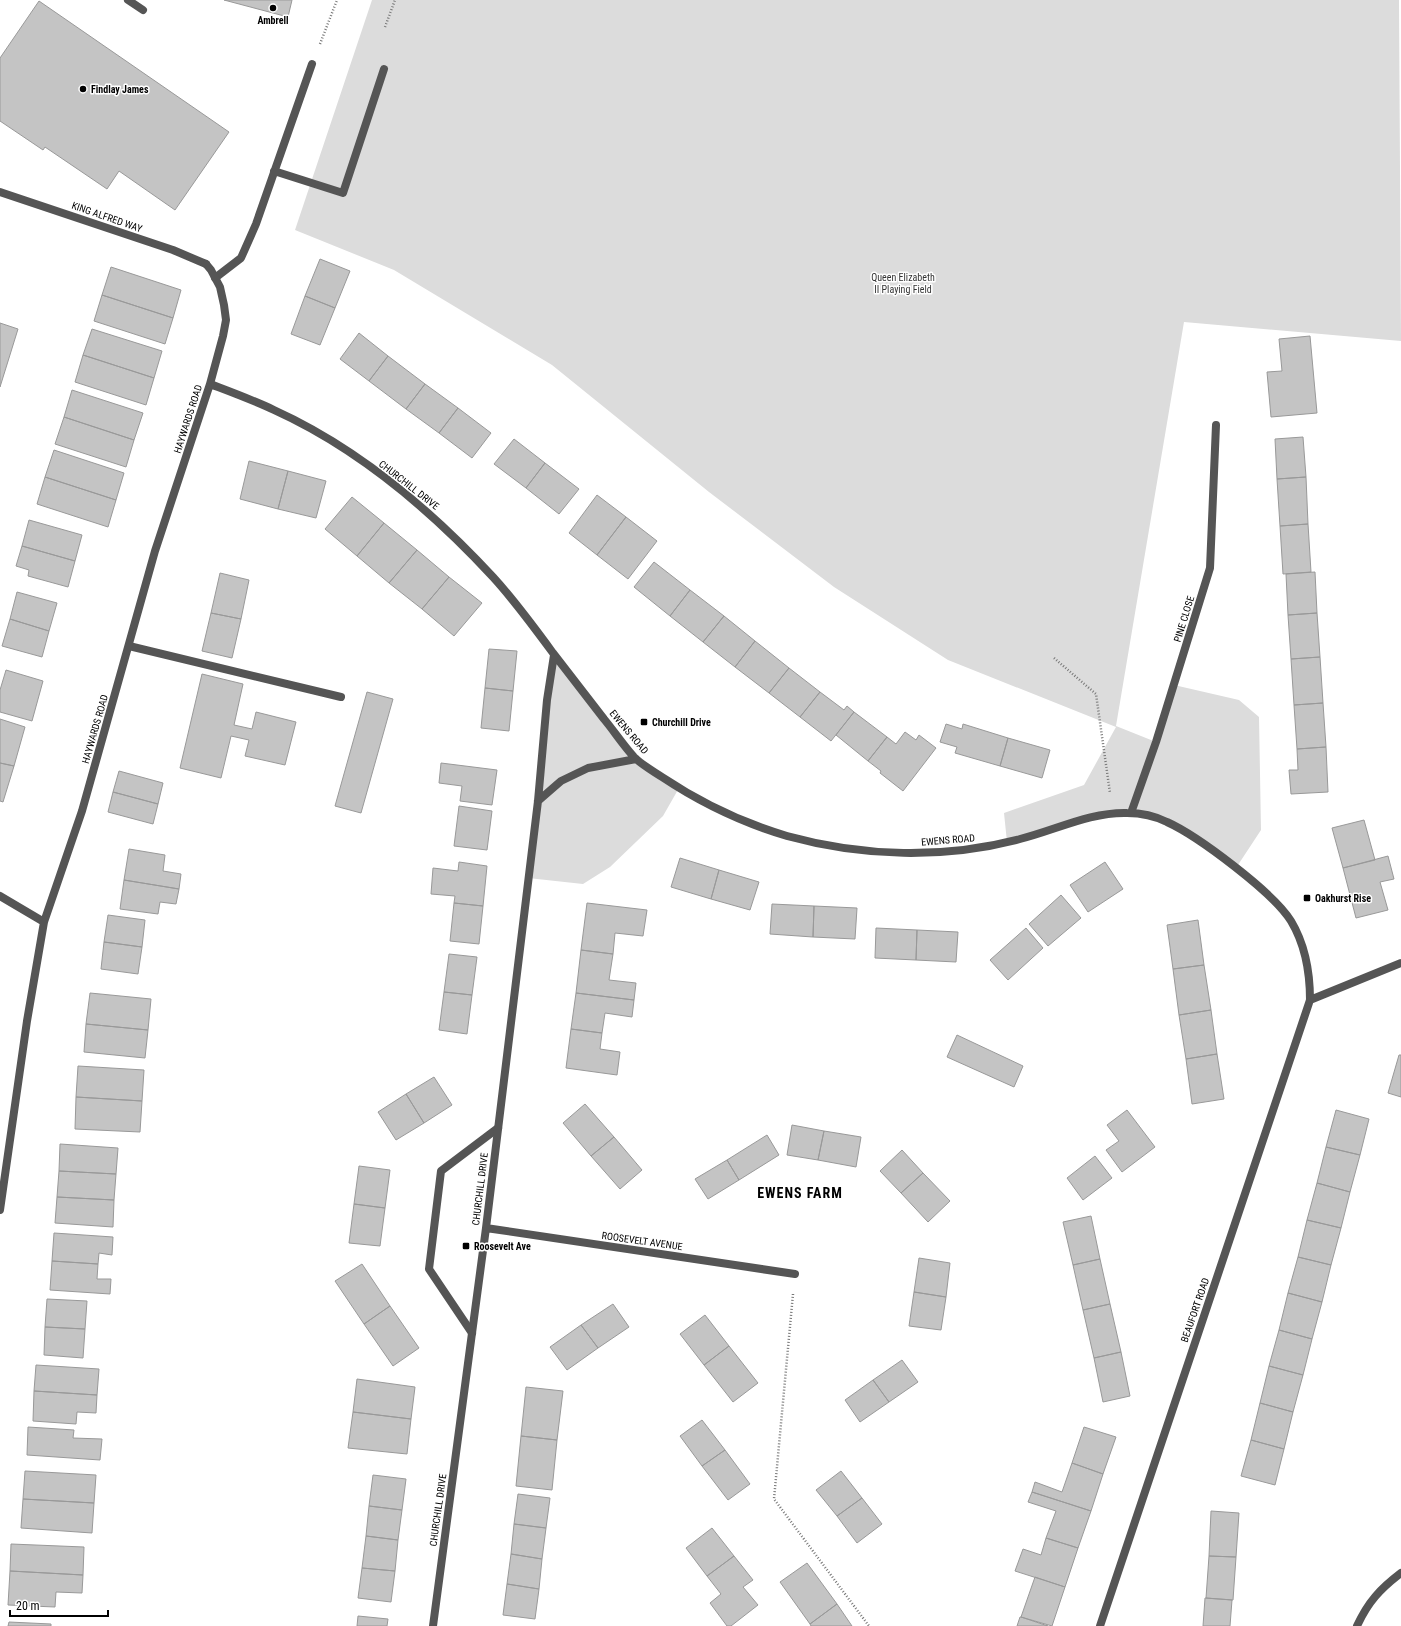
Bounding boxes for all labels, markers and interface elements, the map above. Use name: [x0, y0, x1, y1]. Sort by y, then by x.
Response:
marker: Ambrell: [268, 3, 278, 13]
place label: Ambrell: [257, 15, 289, 26]
marker: Findlay James: [78, 84, 88, 94]
place label: Findlay James: [91, 84, 149, 95]
street label: KING ALFRED WAY: [70, 200, 144, 234]
park label: Queen Elizabeth II Playing Field: [871, 272, 935, 295]
street label: HAYWARDS ROAD: [172, 383, 204, 455]
street label: CHURCHILL DRIVE: [377, 458, 441, 512]
street label: PINE CLOSE: [1172, 595, 1196, 643]
street label: HAYWARDS ROAD: [80, 693, 110, 765]
street label: EWENS ROAD: [607, 708, 651, 756]
marker: Churchill Drive: [639, 717, 649, 727]
place label: Churchill Drive: [652, 717, 711, 728]
street label: EWENS ROAD: [921, 832, 976, 848]
marker: Oakhurst Rise: [1302, 893, 1312, 903]
place label: Oakhurst Rise: [1315, 893, 1371, 904]
street label: CHURCHILL DRIVE: [470, 1152, 490, 1226]
district label: EWENS FARM: [757, 1185, 843, 1201]
street label: ROOSEVELT AVENUE: [601, 1230, 683, 1252]
marker: Roosevelt Ave: [461, 1241, 471, 1251]
place label: Roosevelt Ave: [474, 1241, 531, 1252]
street label: BEAUFORT ROAD: [1179, 1276, 1211, 1344]
street label: CHURCHILL DRIVE: [427, 1473, 449, 1547]
scale bar: [10, 1592, 108, 1618]
text: 20 m: [16, 1599, 40, 1613]

